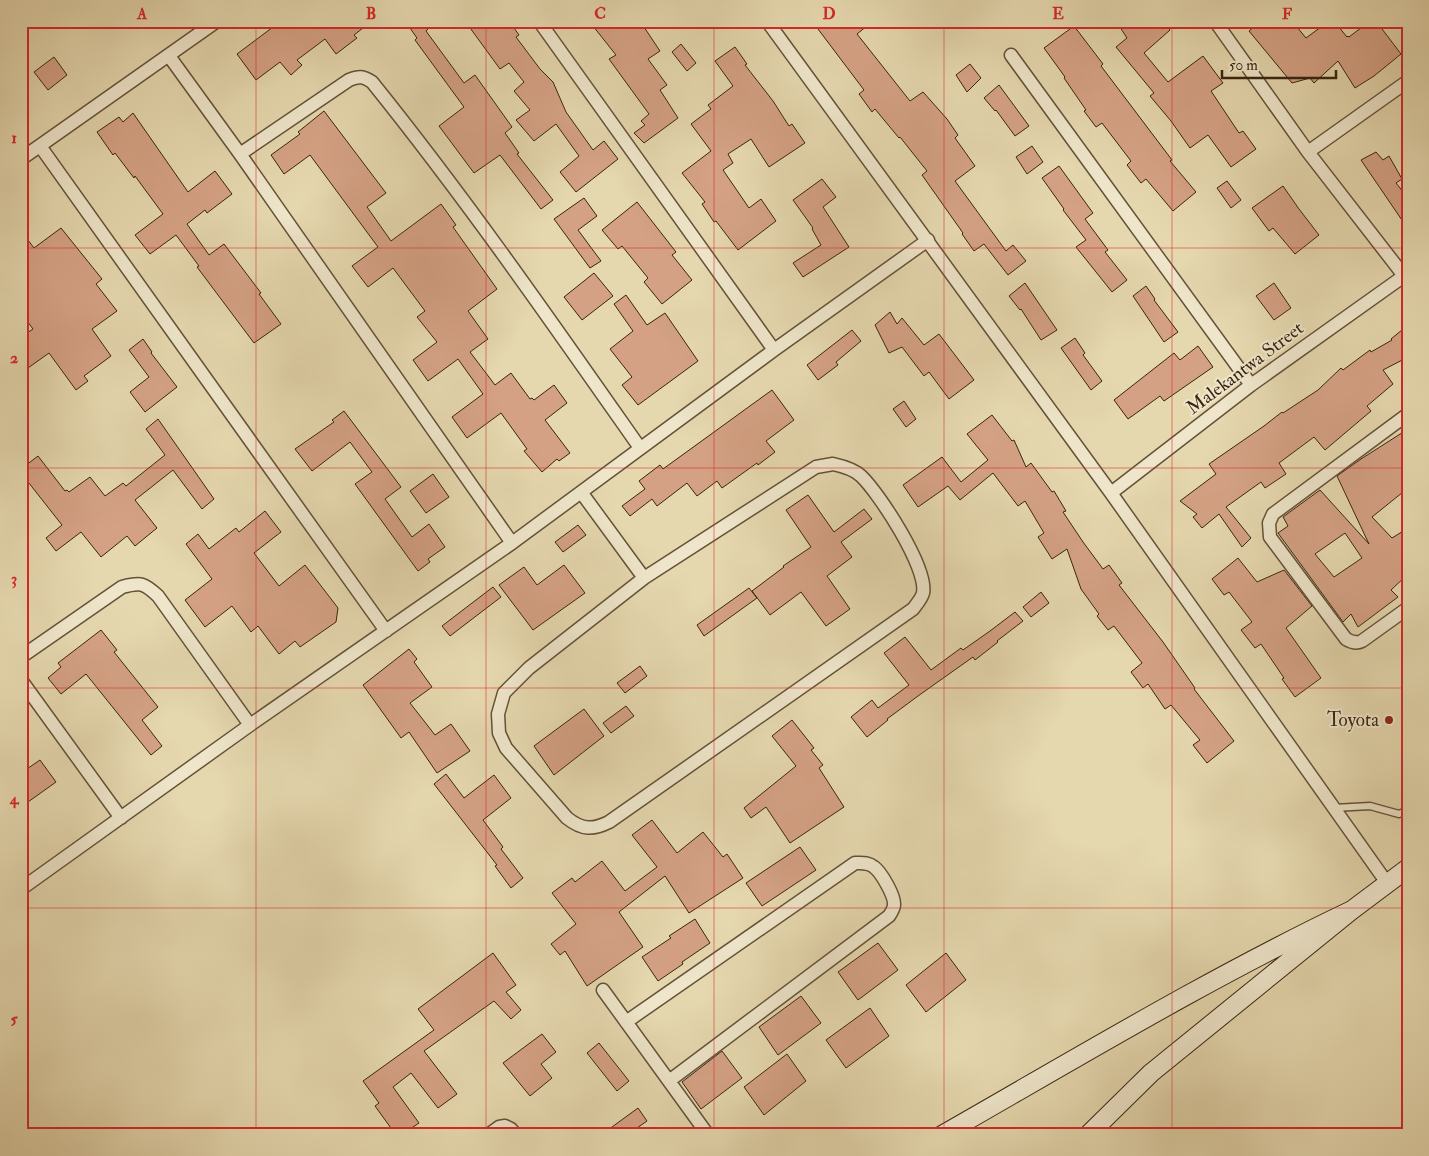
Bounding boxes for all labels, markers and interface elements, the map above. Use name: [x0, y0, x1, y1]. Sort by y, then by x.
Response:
text: A: [136, 4, 148, 24]
text: B: [366, 4, 376, 24]
text: C: [594, 4, 606, 24]
text: D: [822, 4, 836, 24]
text: E: [1052, 4, 1064, 24]
text: F: [1282, 4, 1292, 24]
scale bar: [1222, 48, 1335, 80]
text: 50 m: [1229, 56, 1258, 75]
text: 1: [11, 128, 17, 148]
street label: Malekantwa Street: [1182, 316, 1308, 420]
text: 2: [10, 348, 18, 368]
text: 3: [11, 569, 17, 589]
place label: Toyota: [1327, 708, 1379, 732]
marker: Toyota: [1383, 714, 1395, 726]
text: 4: [9, 789, 20, 809]
text: 5: [10, 1009, 18, 1029]

